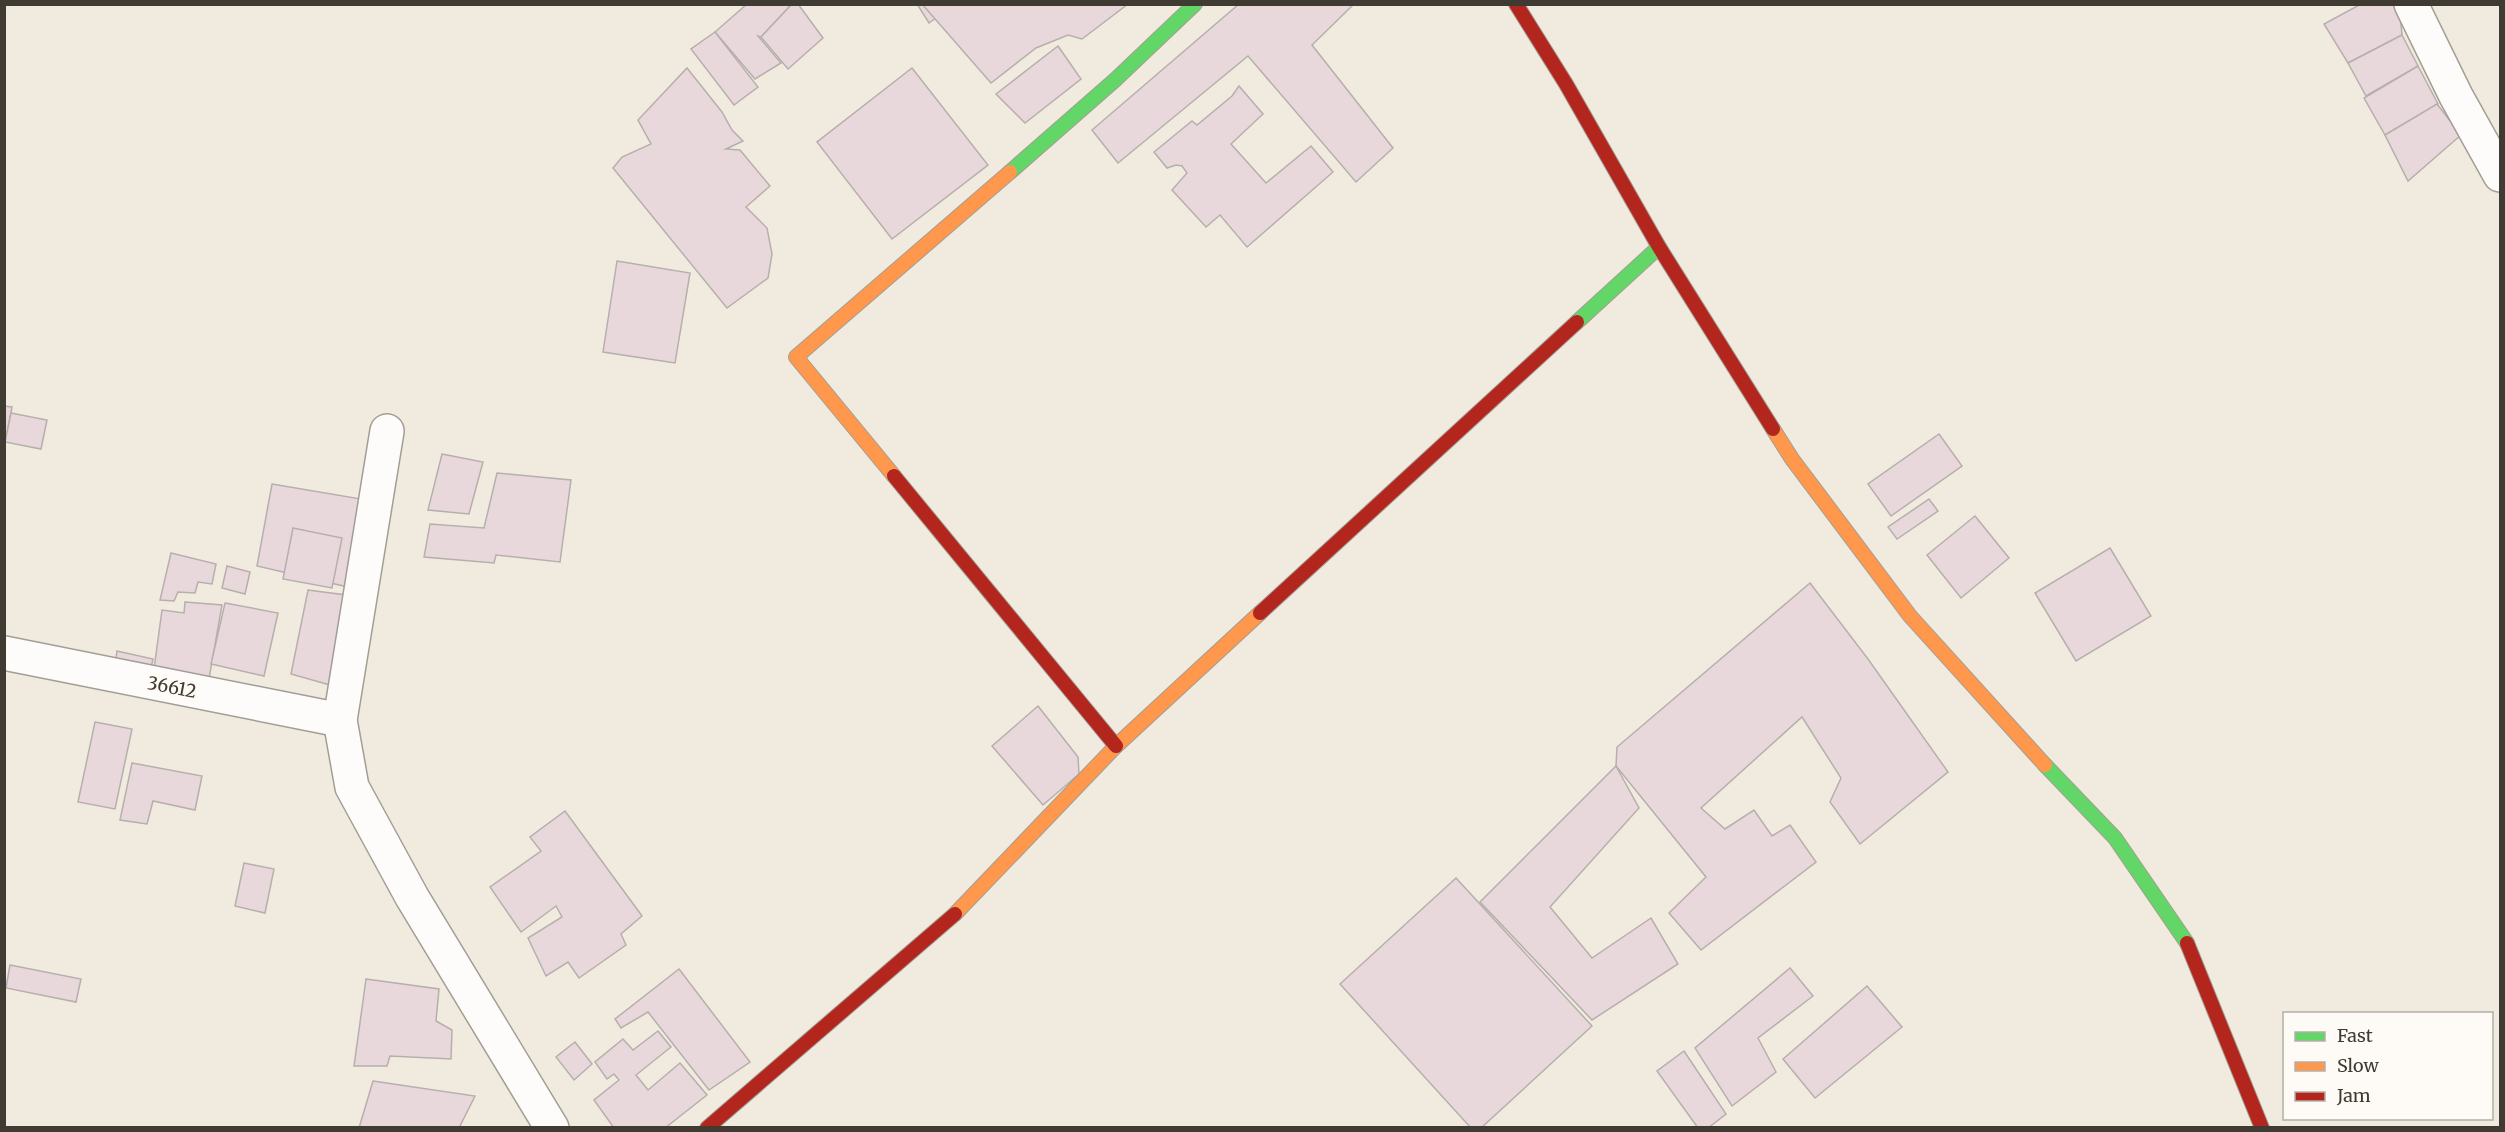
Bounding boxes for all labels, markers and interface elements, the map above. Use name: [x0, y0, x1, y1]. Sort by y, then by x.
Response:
street label: 36612: [146, 671, 198, 703]
legend: [2283, 1012, 2493, 1120]
text: Fast: [2337, 1024, 2373, 1047]
text: Slow: [2337, 1054, 2380, 1077]
text: Jam: [2336, 1084, 2371, 1107]

